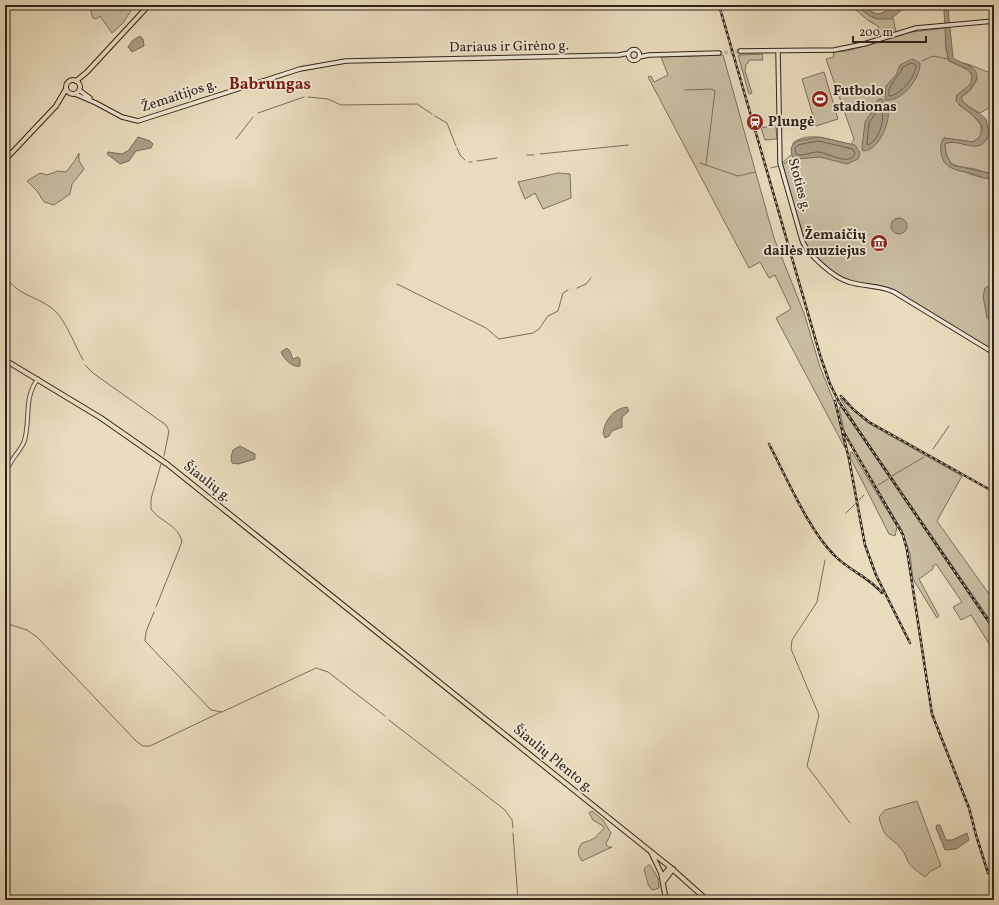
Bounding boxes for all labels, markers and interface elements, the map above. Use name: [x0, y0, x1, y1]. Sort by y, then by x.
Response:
scale bar: [853, 18, 926, 44]
text: 200 m: [859, 25, 893, 41]
street label: Dariaus ir Girėno g.: [449, 36, 569, 58]
street label: Žemaitijos g.: [138, 74, 219, 117]
district label: Babrungas: [229, 74, 311, 96]
place label: Futbolo stadionas: [833, 82, 897, 117]
sports icon: Futbolo stadionas: [810, 89, 830, 109]
station icon: Plungė: [745, 112, 765, 132]
place label: Plungė: [768, 113, 814, 132]
street label: Stoties g.: [783, 156, 815, 214]
place label: Žemaičių dailės muziejus: [763, 225, 866, 261]
museum icon: Žemaičių dailės muziejus: [869, 233, 889, 253]
street label: Šiaulių g.: [179, 457, 235, 507]
street label: Šiaulių Plento g.: [509, 721, 597, 797]

